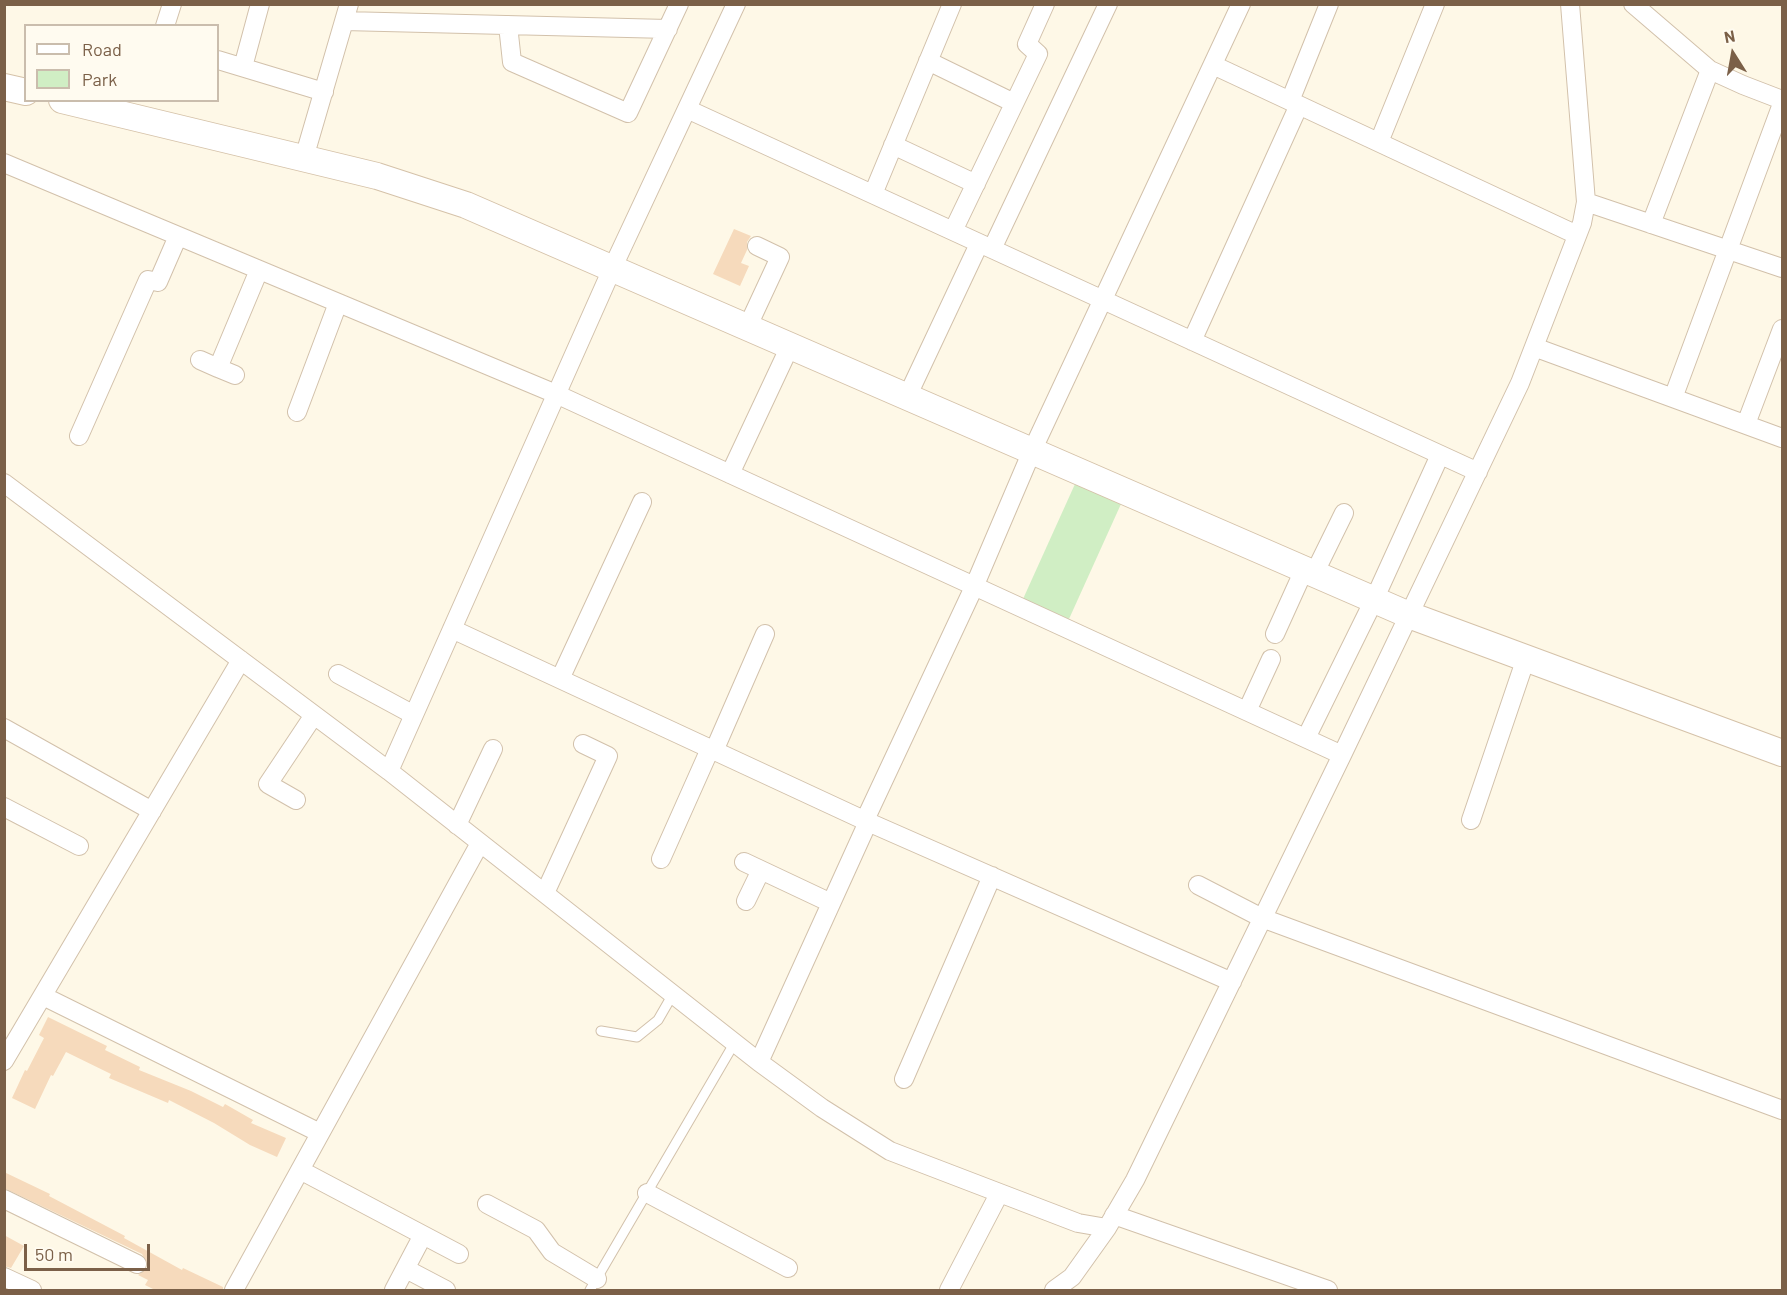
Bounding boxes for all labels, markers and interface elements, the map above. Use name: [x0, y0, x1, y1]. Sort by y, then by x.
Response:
legend: [24, 24, 219, 102]
north arrow: [1703, 24, 1763, 84]
text: N: [1722, 26, 1736, 46]
text: Road: [82, 38, 122, 60]
text: Park: [82, 68, 117, 90]
scale bar: [27, 1232, 153, 1270]
text: 50 m: [35, 1243, 73, 1265]

